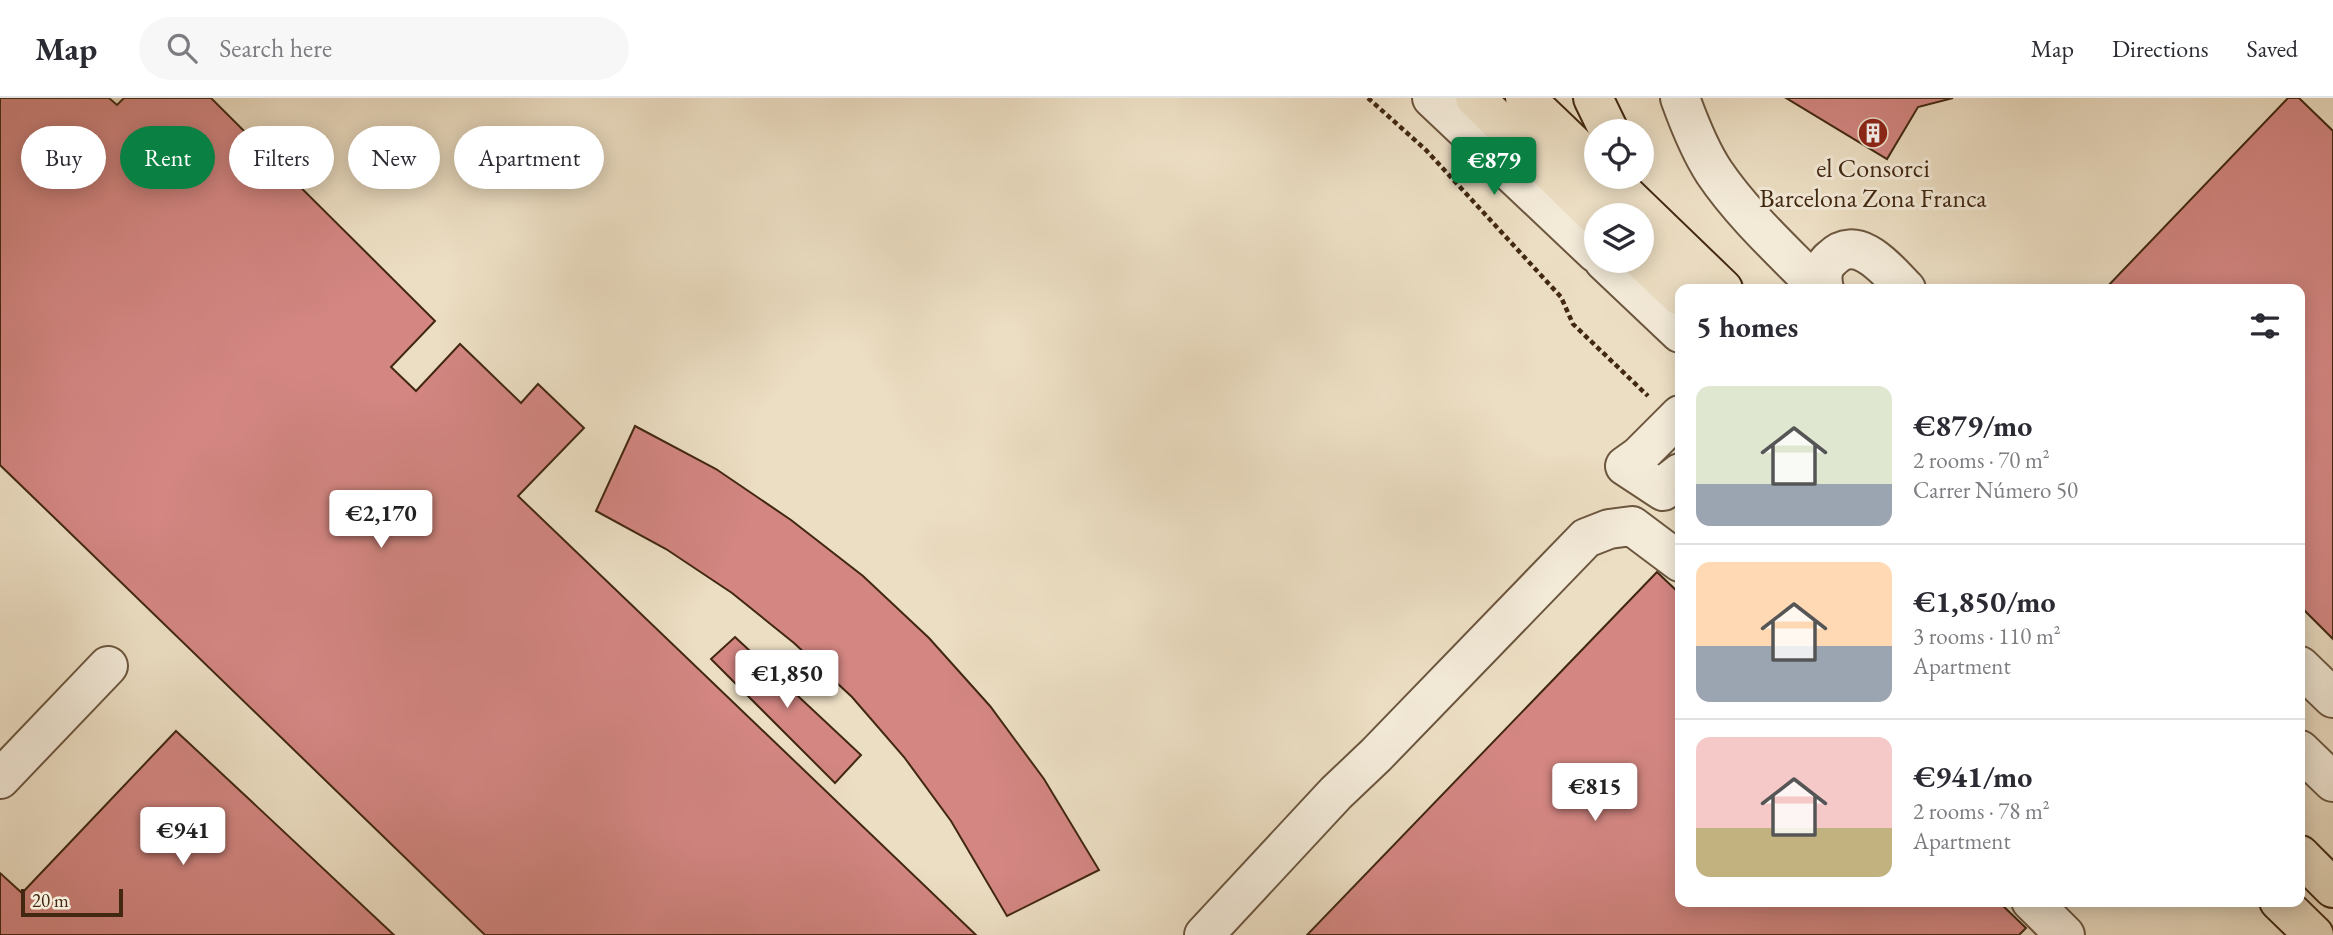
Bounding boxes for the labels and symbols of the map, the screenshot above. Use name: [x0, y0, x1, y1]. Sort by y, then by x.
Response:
building icon: el Consorci Barcelona Zona Franca: [1856, 116, 1890, 150]
pin: €879: [1453, 138, 1535, 197]
place label: el Consorci Barcelona Zona Franca: [1759, 151, 1987, 215]
pin: €2,170: [324, 490, 438, 550]
pin: €1,850: [730, 650, 844, 710]
pin: €815: [1554, 764, 1636, 823]
pin: €941: [142, 808, 224, 867]
scale bar: [21, 886, 122, 918]

